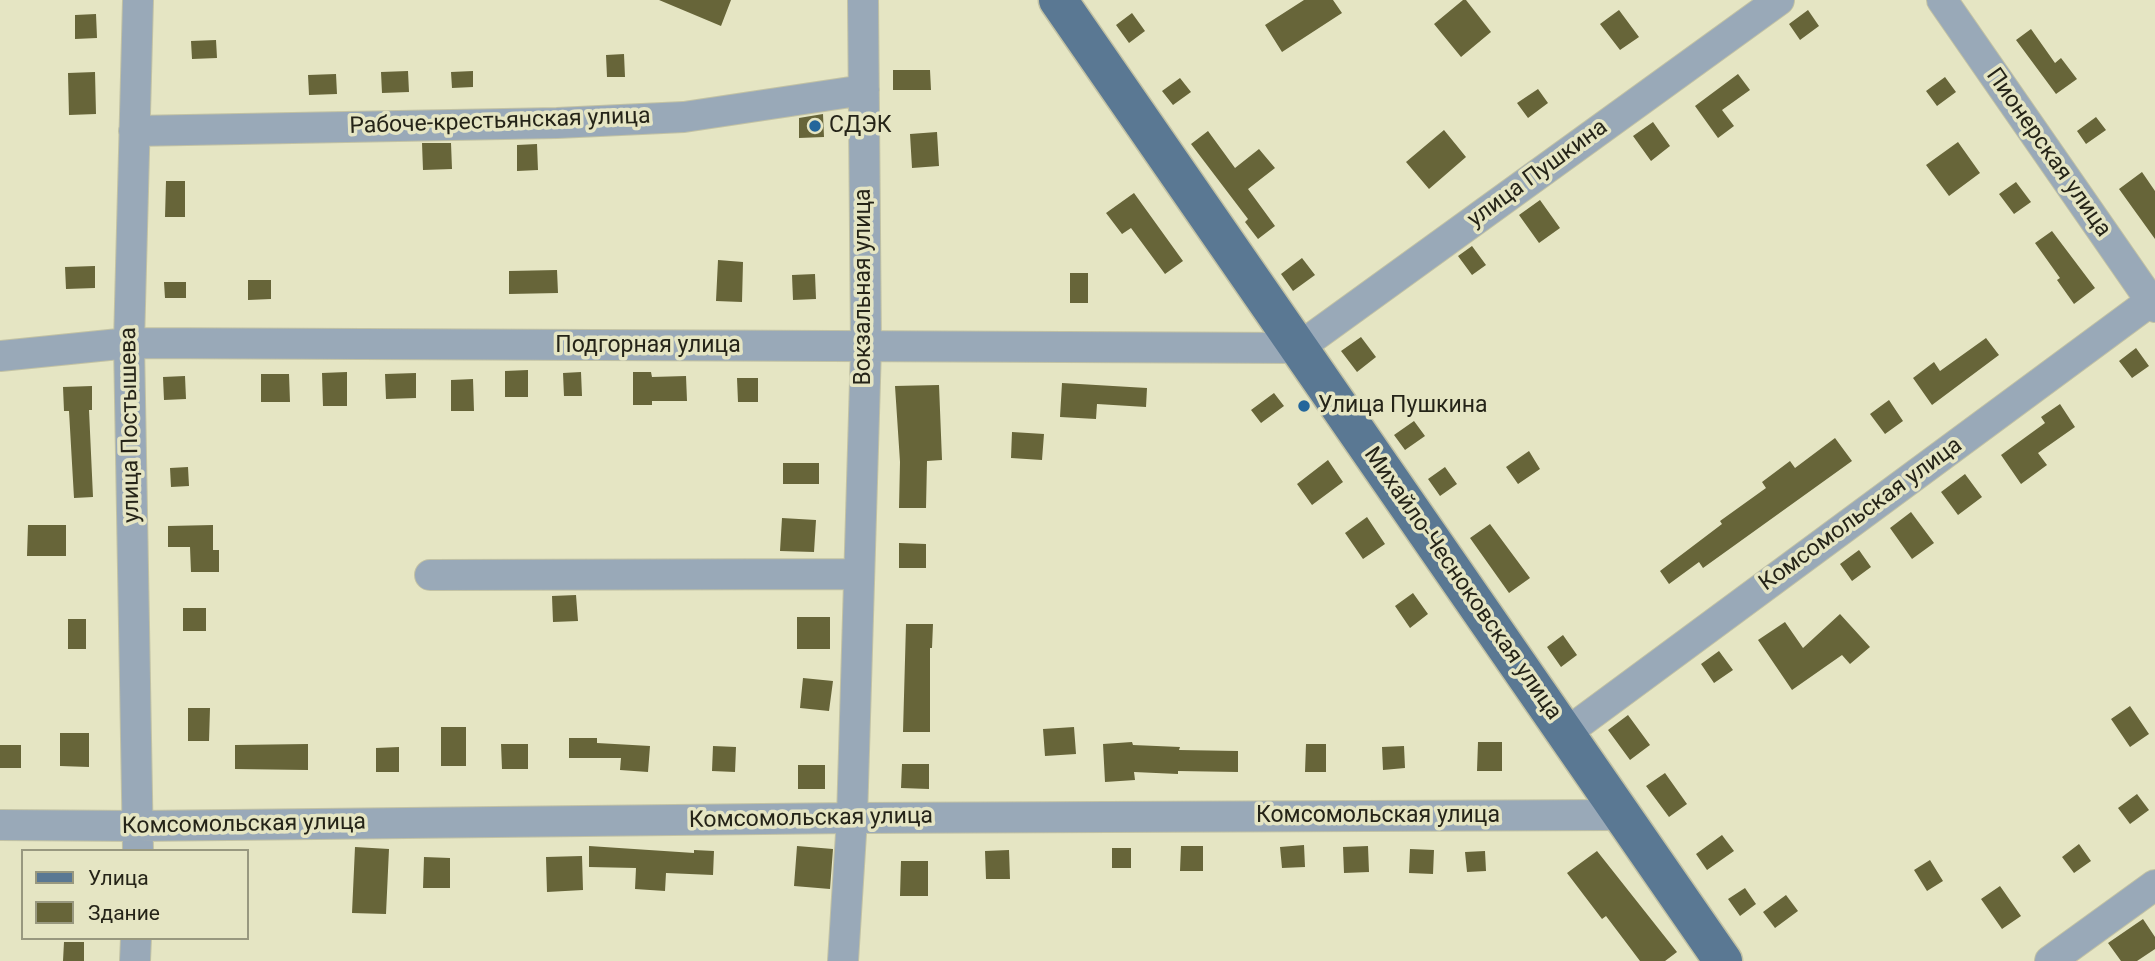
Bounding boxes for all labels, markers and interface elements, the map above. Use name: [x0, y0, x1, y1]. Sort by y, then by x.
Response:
street label: Пионерская улица: [1979, 63, 2117, 243]
street label: Рабоче-крестьянская улица: [349, 103, 651, 141]
place label: СДЭК: [829, 112, 892, 140]
street label: улица Пушкина: [1463, 114, 1613, 234]
marker: СДЭК: [807, 118, 823, 134]
street label: Вокзальная улица: [850, 188, 878, 386]
street label: улица Постышева: [115, 327, 147, 523]
street label: Подгорная улица: [555, 332, 741, 360]
place label: Улица Пушкина: [1318, 392, 1487, 420]
marker: Улица Пушкина: [1296, 398, 1312, 414]
street label: Комсомольская улица: [1754, 432, 1968, 598]
street label: Михайло-Чесноковская улица: [1357, 442, 1567, 726]
street label: Комсомольская улица: [1256, 802, 1500, 830]
street label: Комсомольская улица: [689, 803, 933, 835]
street label: Комсомольская улица: [122, 809, 366, 841]
legend: [21, 849, 248, 940]
text: Улица: [88, 866, 149, 890]
text: Здание: [88, 901, 160, 925]

